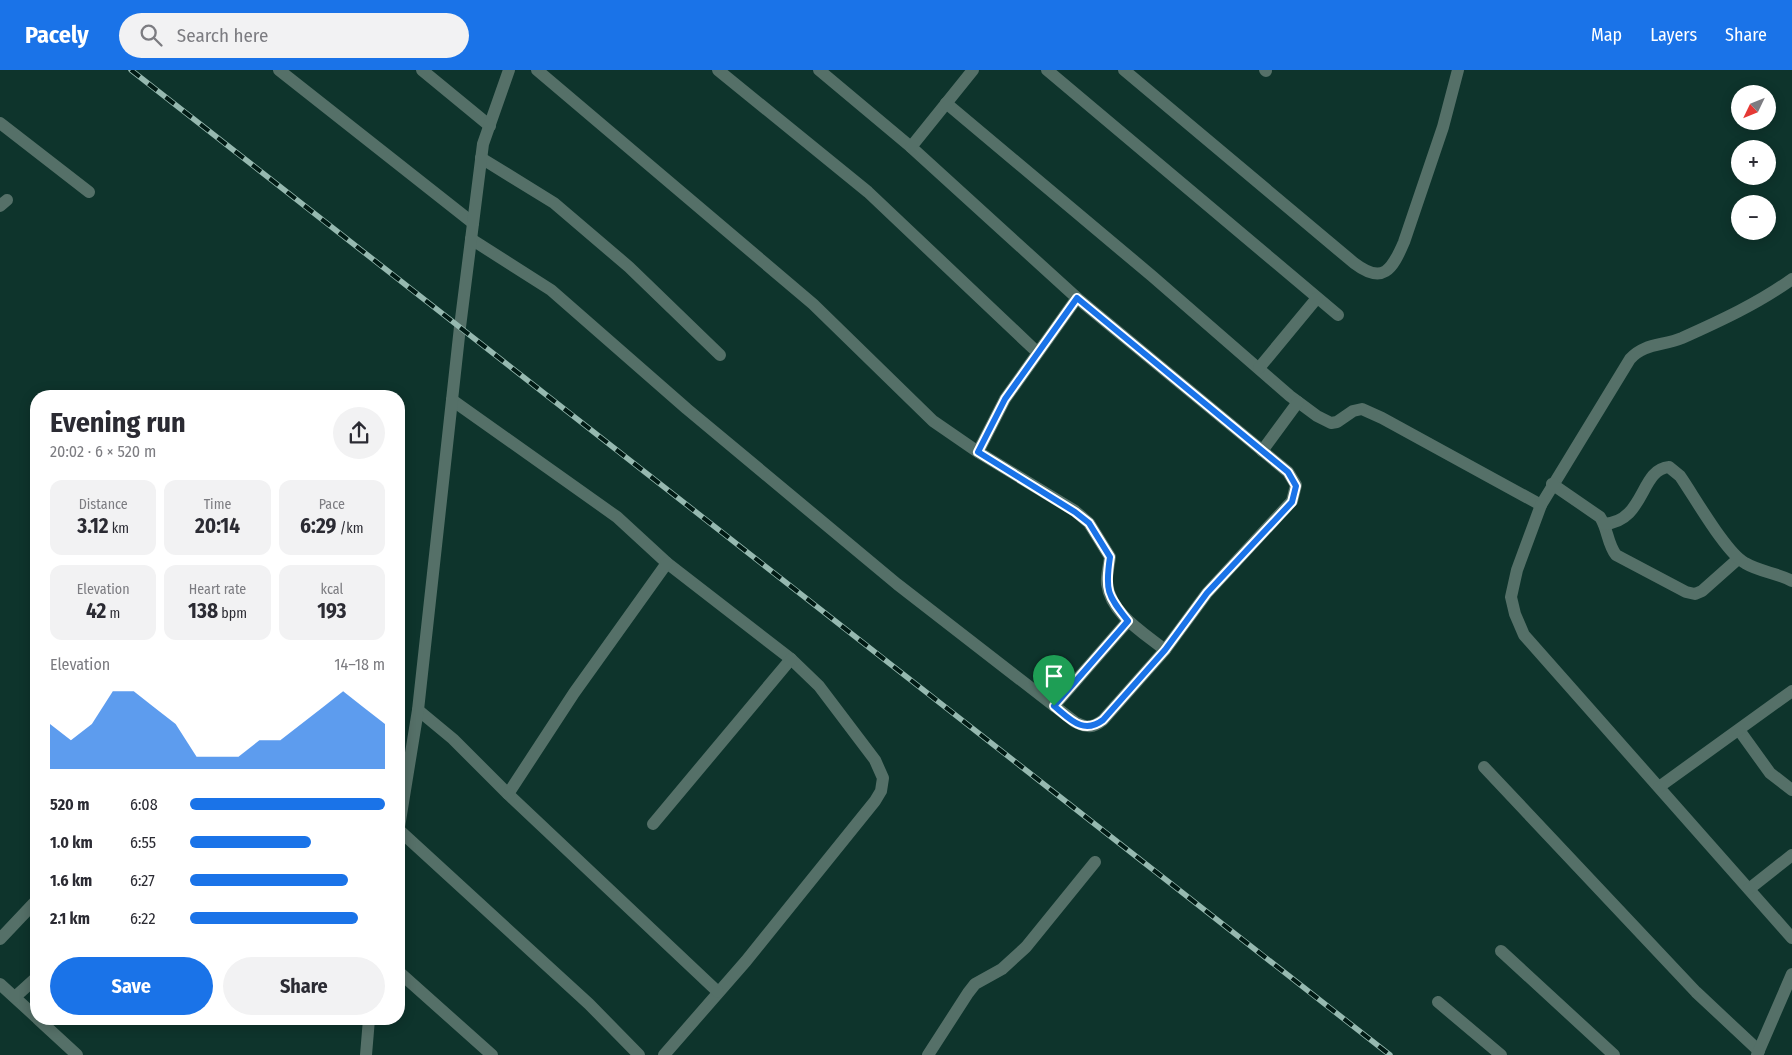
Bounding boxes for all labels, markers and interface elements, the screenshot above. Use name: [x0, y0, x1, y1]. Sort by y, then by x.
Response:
search box: [119, 13, 469, 58]
text: Pacely: [25, 21, 89, 49]
icon: search: [137, 21, 165, 49]
text: Search here: [177, 24, 268, 47]
text: Map: [1591, 24, 1622, 46]
text: Layers: [1650, 24, 1697, 46]
text: Share: [1725, 24, 1767, 46]
north arrow: [1731, 85, 1776, 130]
map controls: [1731, 85, 1776, 240]
button: +: [1731, 140, 1776, 185]
button: −: [1731, 195, 1776, 240]
text: Evening run: [50, 406, 186, 439]
button: share: [333, 407, 385, 459]
text: 20:02 · 6 × 520 m: [50, 442, 156, 461]
text: Distance: [79, 496, 128, 513]
text: Time: [204, 496, 231, 513]
text: Pace: [319, 496, 345, 513]
text: 3.12: [77, 513, 108, 539]
text: 20:14: [195, 513, 240, 539]
text: 6:29: [300, 513, 336, 539]
text: km: [108, 520, 129, 537]
text: /km: [336, 520, 364, 537]
text: Elevation: [77, 581, 130, 598]
text: Heart rate: [189, 581, 246, 598]
text: kcal: [320, 581, 343, 598]
text: 42: [86, 598, 106, 624]
text: 138: [188, 598, 218, 624]
text: 193: [317, 598, 346, 624]
text: m: [106, 605, 120, 622]
text: bpm: [218, 605, 247, 622]
text: Elevation: [50, 655, 110, 674]
text: 14–18 m: [334, 655, 385, 674]
pin: [1033, 655, 1075, 706]
icon: arrive: [1040, 662, 1068, 690]
text: 520 m: [50, 795, 89, 814]
text: 6:08: [130, 795, 158, 814]
text: 1.0 km: [50, 833, 93, 852]
text: 6:55: [130, 833, 156, 852]
text: 1.6 km: [50, 871, 92, 890]
text: 6:27: [130, 871, 155, 890]
text: 2.1 km: [50, 909, 90, 928]
text: 6:22: [130, 909, 155, 928]
button: Save: [50, 957, 213, 1015]
button: Share: [223, 957, 385, 1015]

